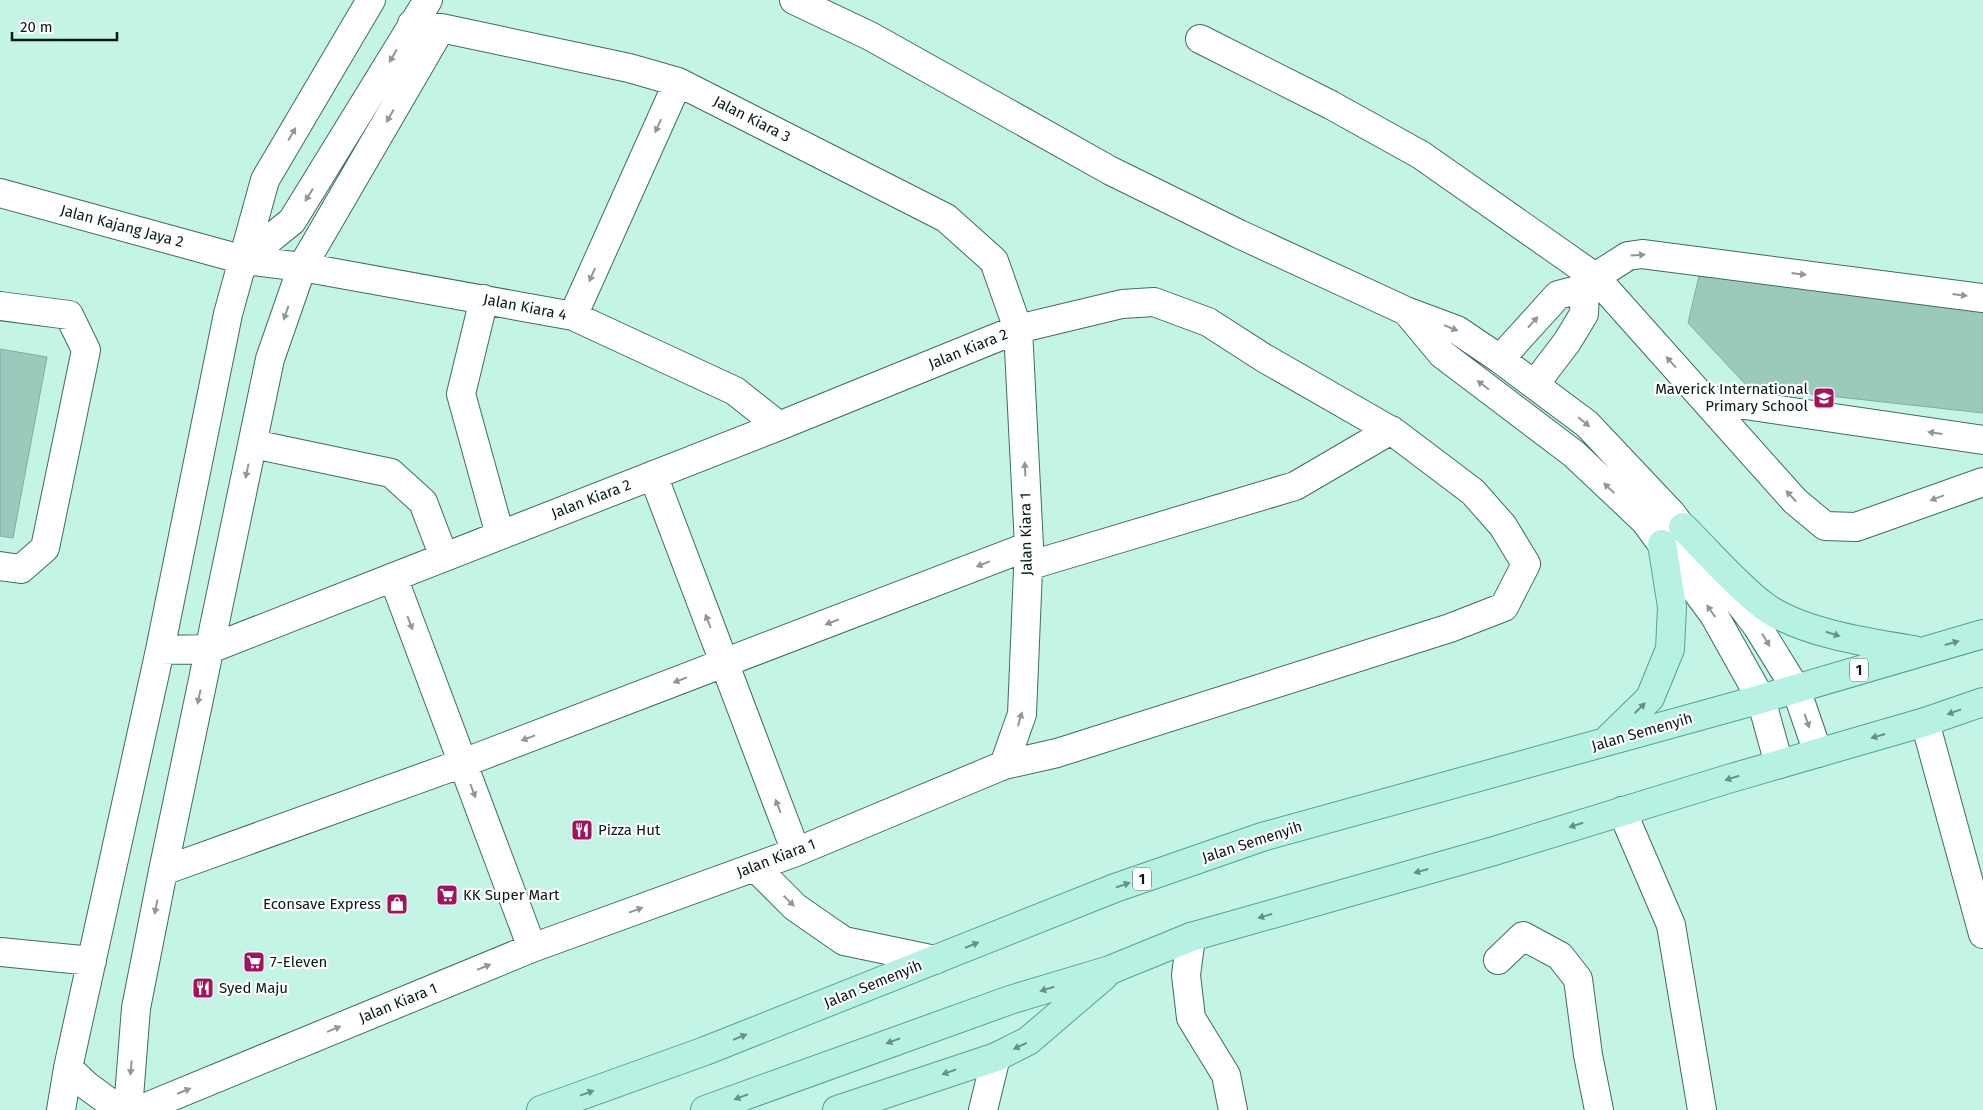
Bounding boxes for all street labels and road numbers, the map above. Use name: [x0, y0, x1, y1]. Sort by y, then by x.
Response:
street label: Jalan Kiara 3: [711, 92, 793, 146]
street label: Jalan Kajang Jaya 2: [58, 201, 186, 251]
street label: Jalan Kiara 4: [482, 290, 568, 324]
street label: Jalan Kiara 2: [926, 325, 1010, 373]
street label: Jalan Kiara 2: [549, 476, 633, 522]
street label: Jalan Kiara 1: [1016, 492, 1036, 576]
road number: 1: [1850, 658, 1868, 682]
street label: Jalan Semenyih: [1589, 709, 1695, 755]
street label: Jalan Semenyih: [1200, 817, 1304, 867]
street label: Jalan Kiara 1: [734, 835, 818, 881]
road number: 1: [1133, 868, 1151, 891]
street label: Jalan Semenyih: [821, 956, 925, 1012]
street label: Jalan Kiara 1: [356, 979, 440, 1027]

